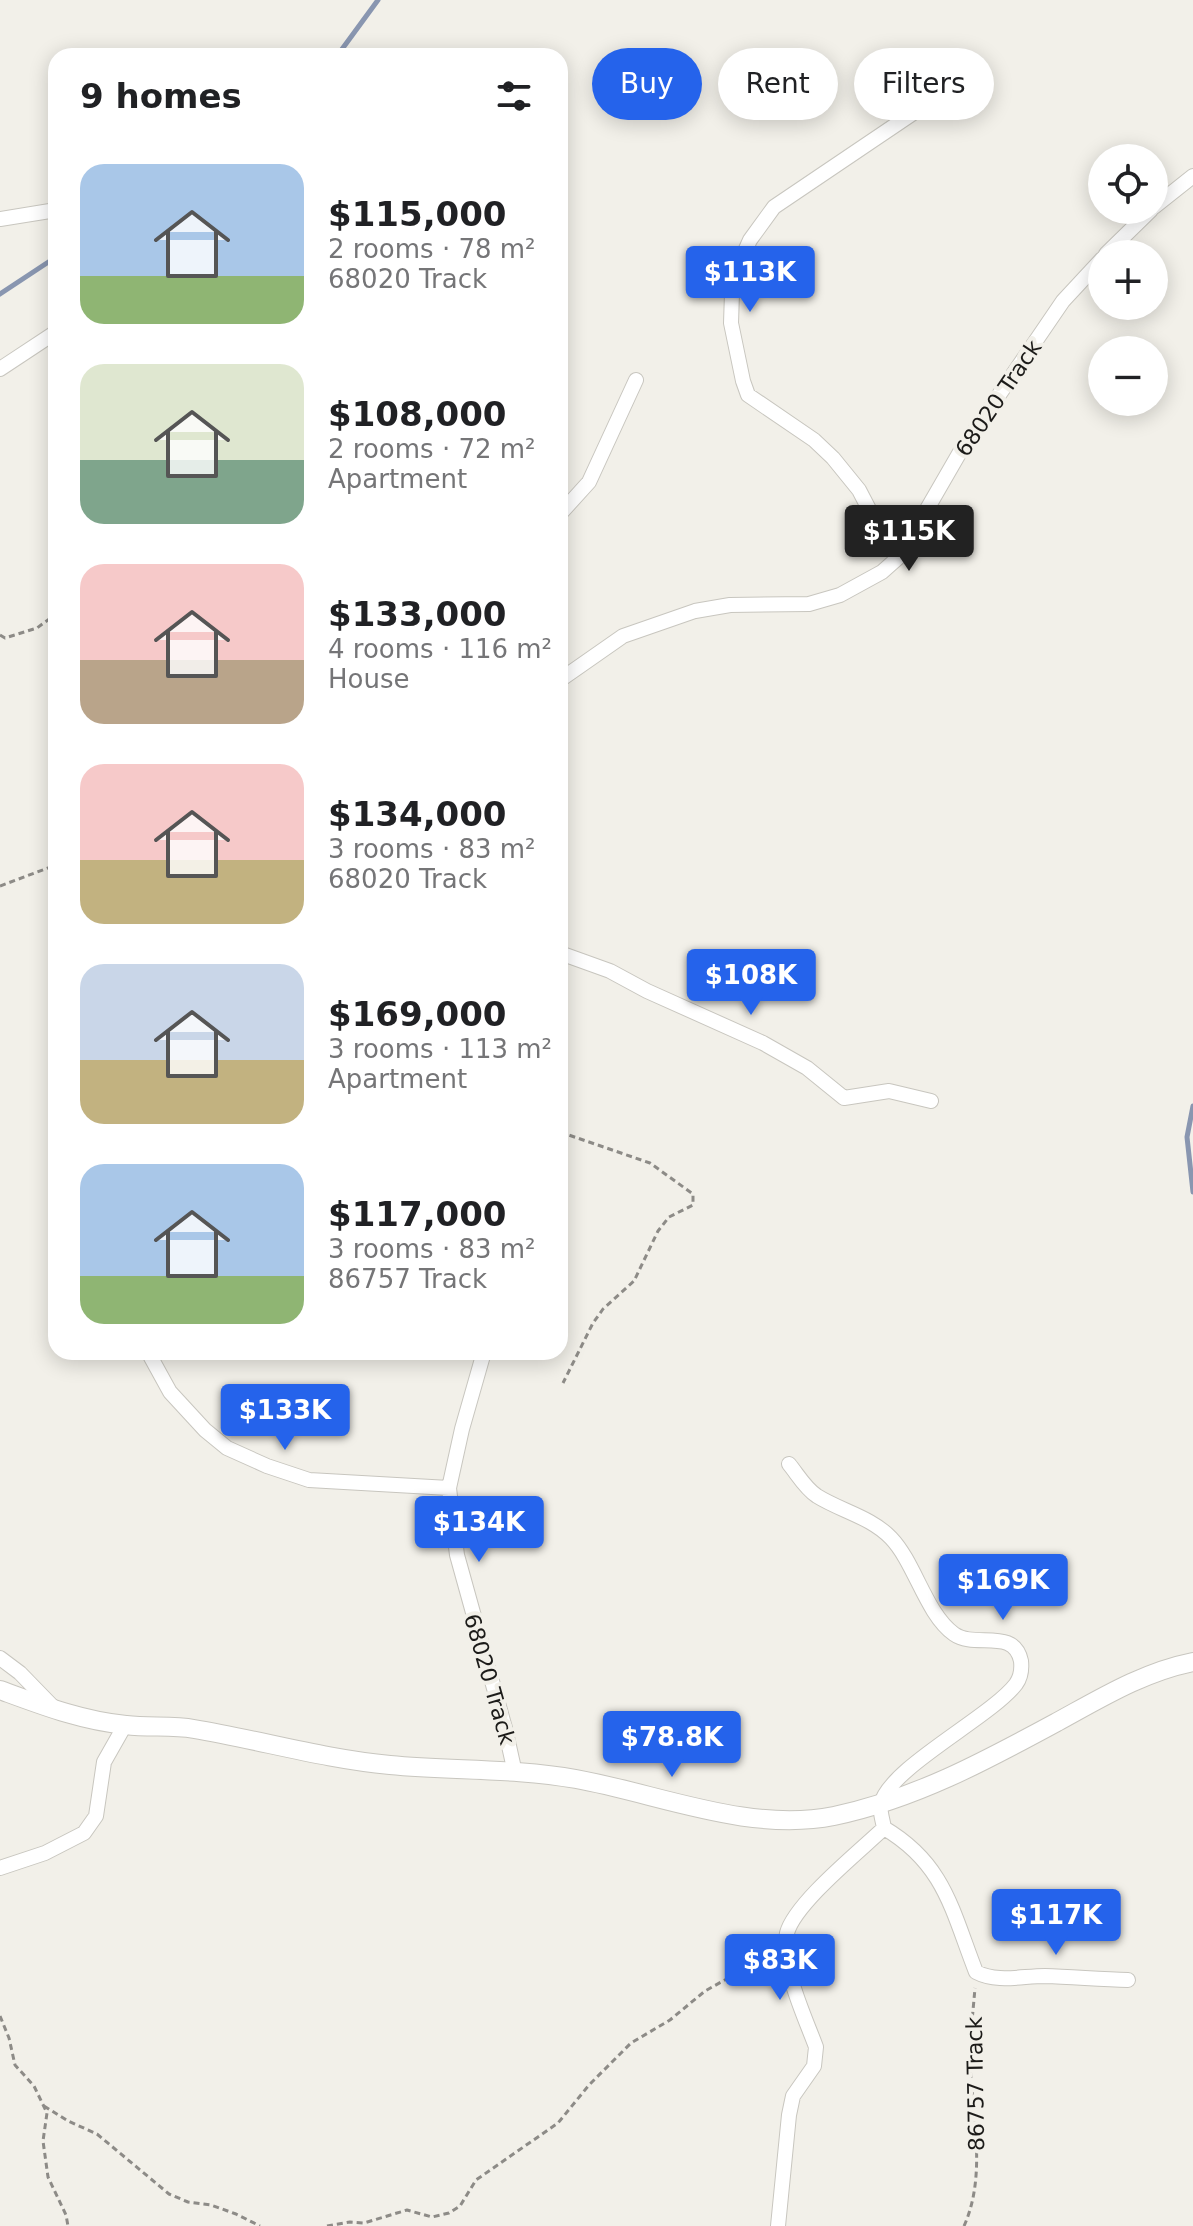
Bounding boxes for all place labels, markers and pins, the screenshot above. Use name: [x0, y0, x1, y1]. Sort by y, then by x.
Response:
pin: $113K: [694, 246, 806, 314]
pin: $115K: [853, 505, 965, 573]
pin: $108K: [695, 949, 807, 1017]
pin: $133K: [229, 1384, 341, 1452]
pin: $134K: [423, 1496, 535, 1564]
pin: $169K: [947, 1554, 1059, 1622]
pin: $78.8K: [607, 1711, 737, 1779]
pin: $117K: [1000, 1889, 1112, 1957]
pin: $83K: [733, 1934, 827, 2002]

